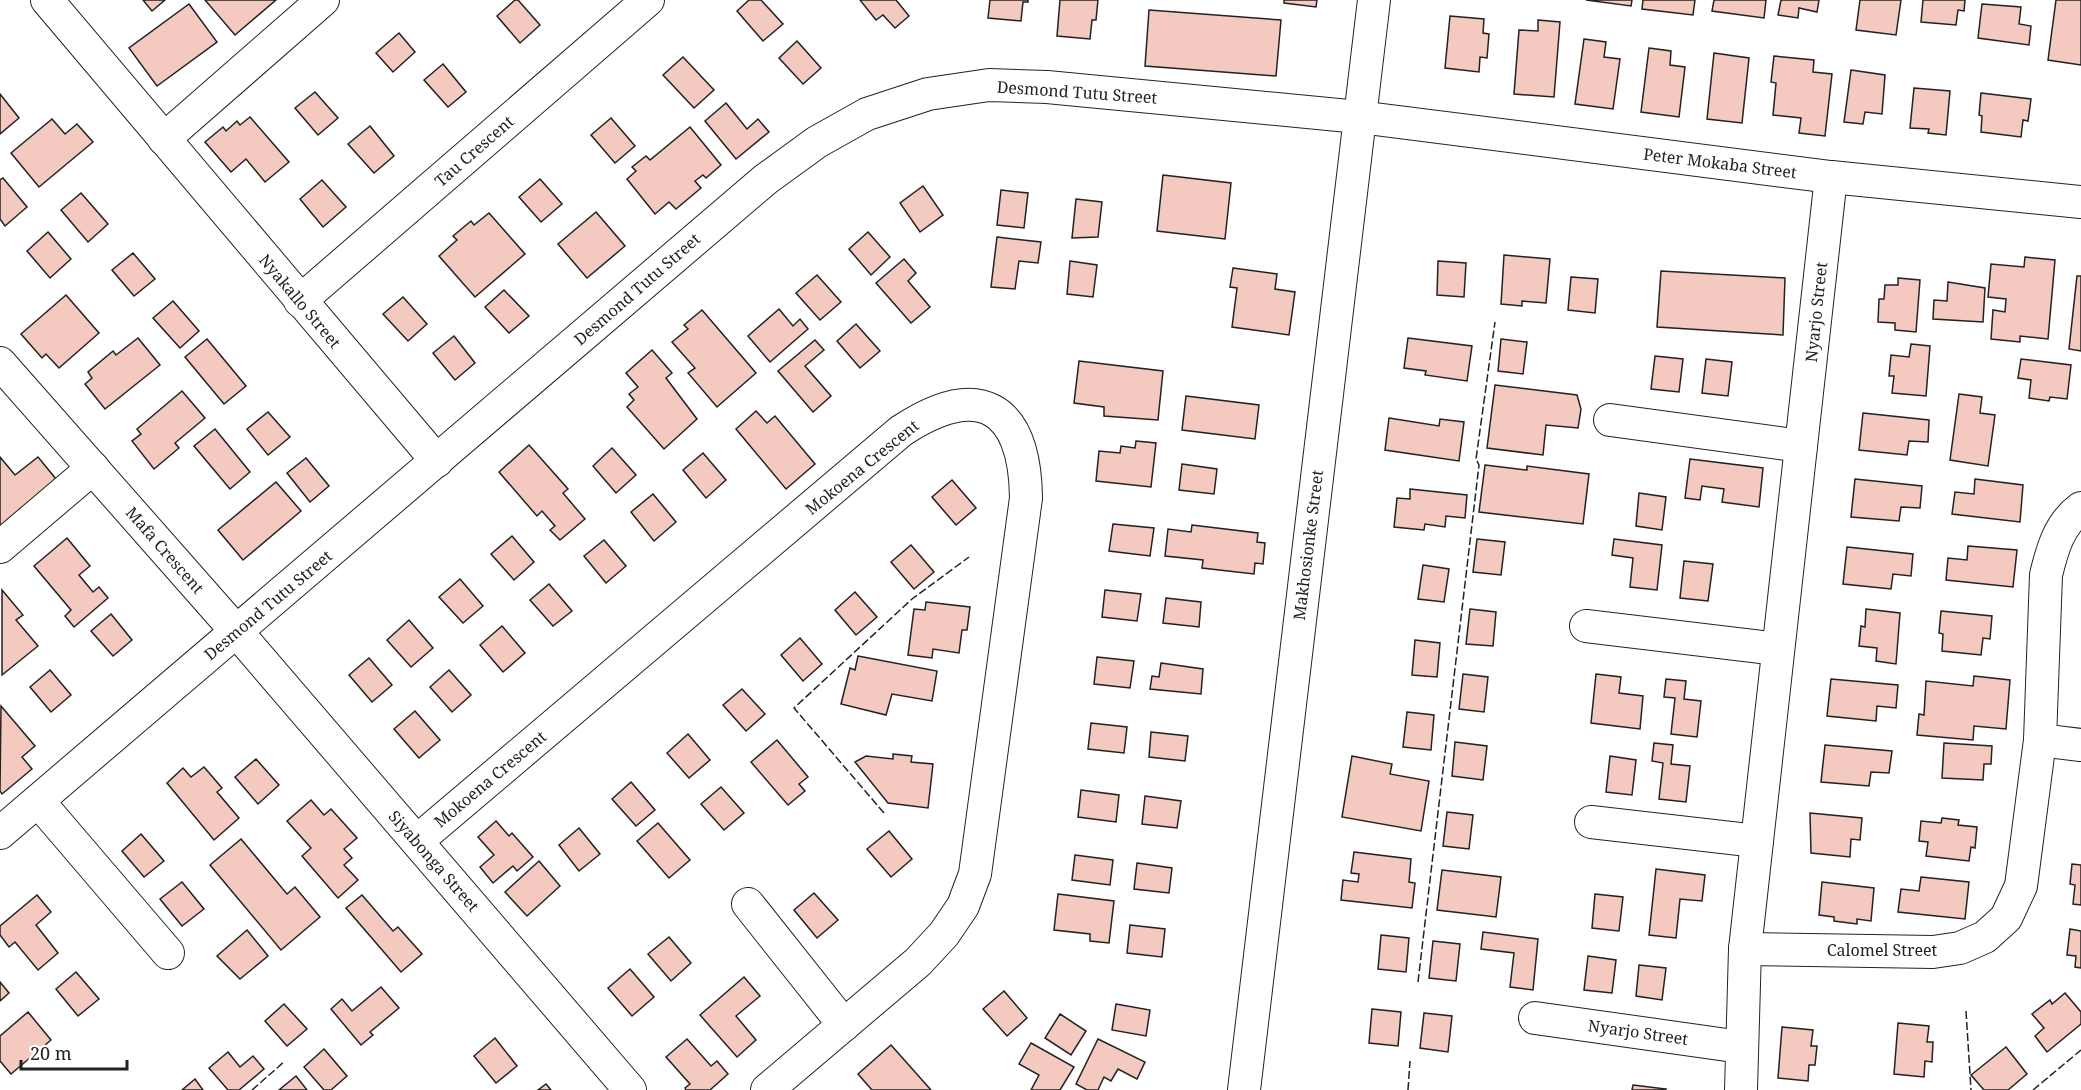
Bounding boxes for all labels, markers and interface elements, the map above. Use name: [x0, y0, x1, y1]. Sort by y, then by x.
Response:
street label: Desmond Tutu Street: [996, 75, 1158, 109]
street label: Tau Crescent: [430, 110, 519, 192]
street label: Peter Mokaba Street: [1642, 143, 1798, 183]
street label: Desmond Tutu Street: [569, 228, 705, 350]
street label: Nyakallo Street: [254, 249, 346, 353]
street label: Nyarjo Street: [1800, 260, 1832, 363]
street label: Mokoena Crescent: [801, 414, 924, 520]
street label: Makhosionke Street: [1288, 468, 1328, 621]
street label: Mafa Crescent: [121, 502, 209, 598]
street label: Desmond Tutu Street: [199, 545, 337, 665]
street label: Mokoena Crescent: [429, 725, 551, 832]
street label: Siyabonga Street: [384, 806, 484, 917]
street label: Calomel Street: [1827, 939, 1938, 961]
street label: Nyarjo Street: [1587, 1014, 1690, 1050]
scale bar: [21, 1033, 128, 1071]
text: 20 m: [30, 1041, 72, 1065]

